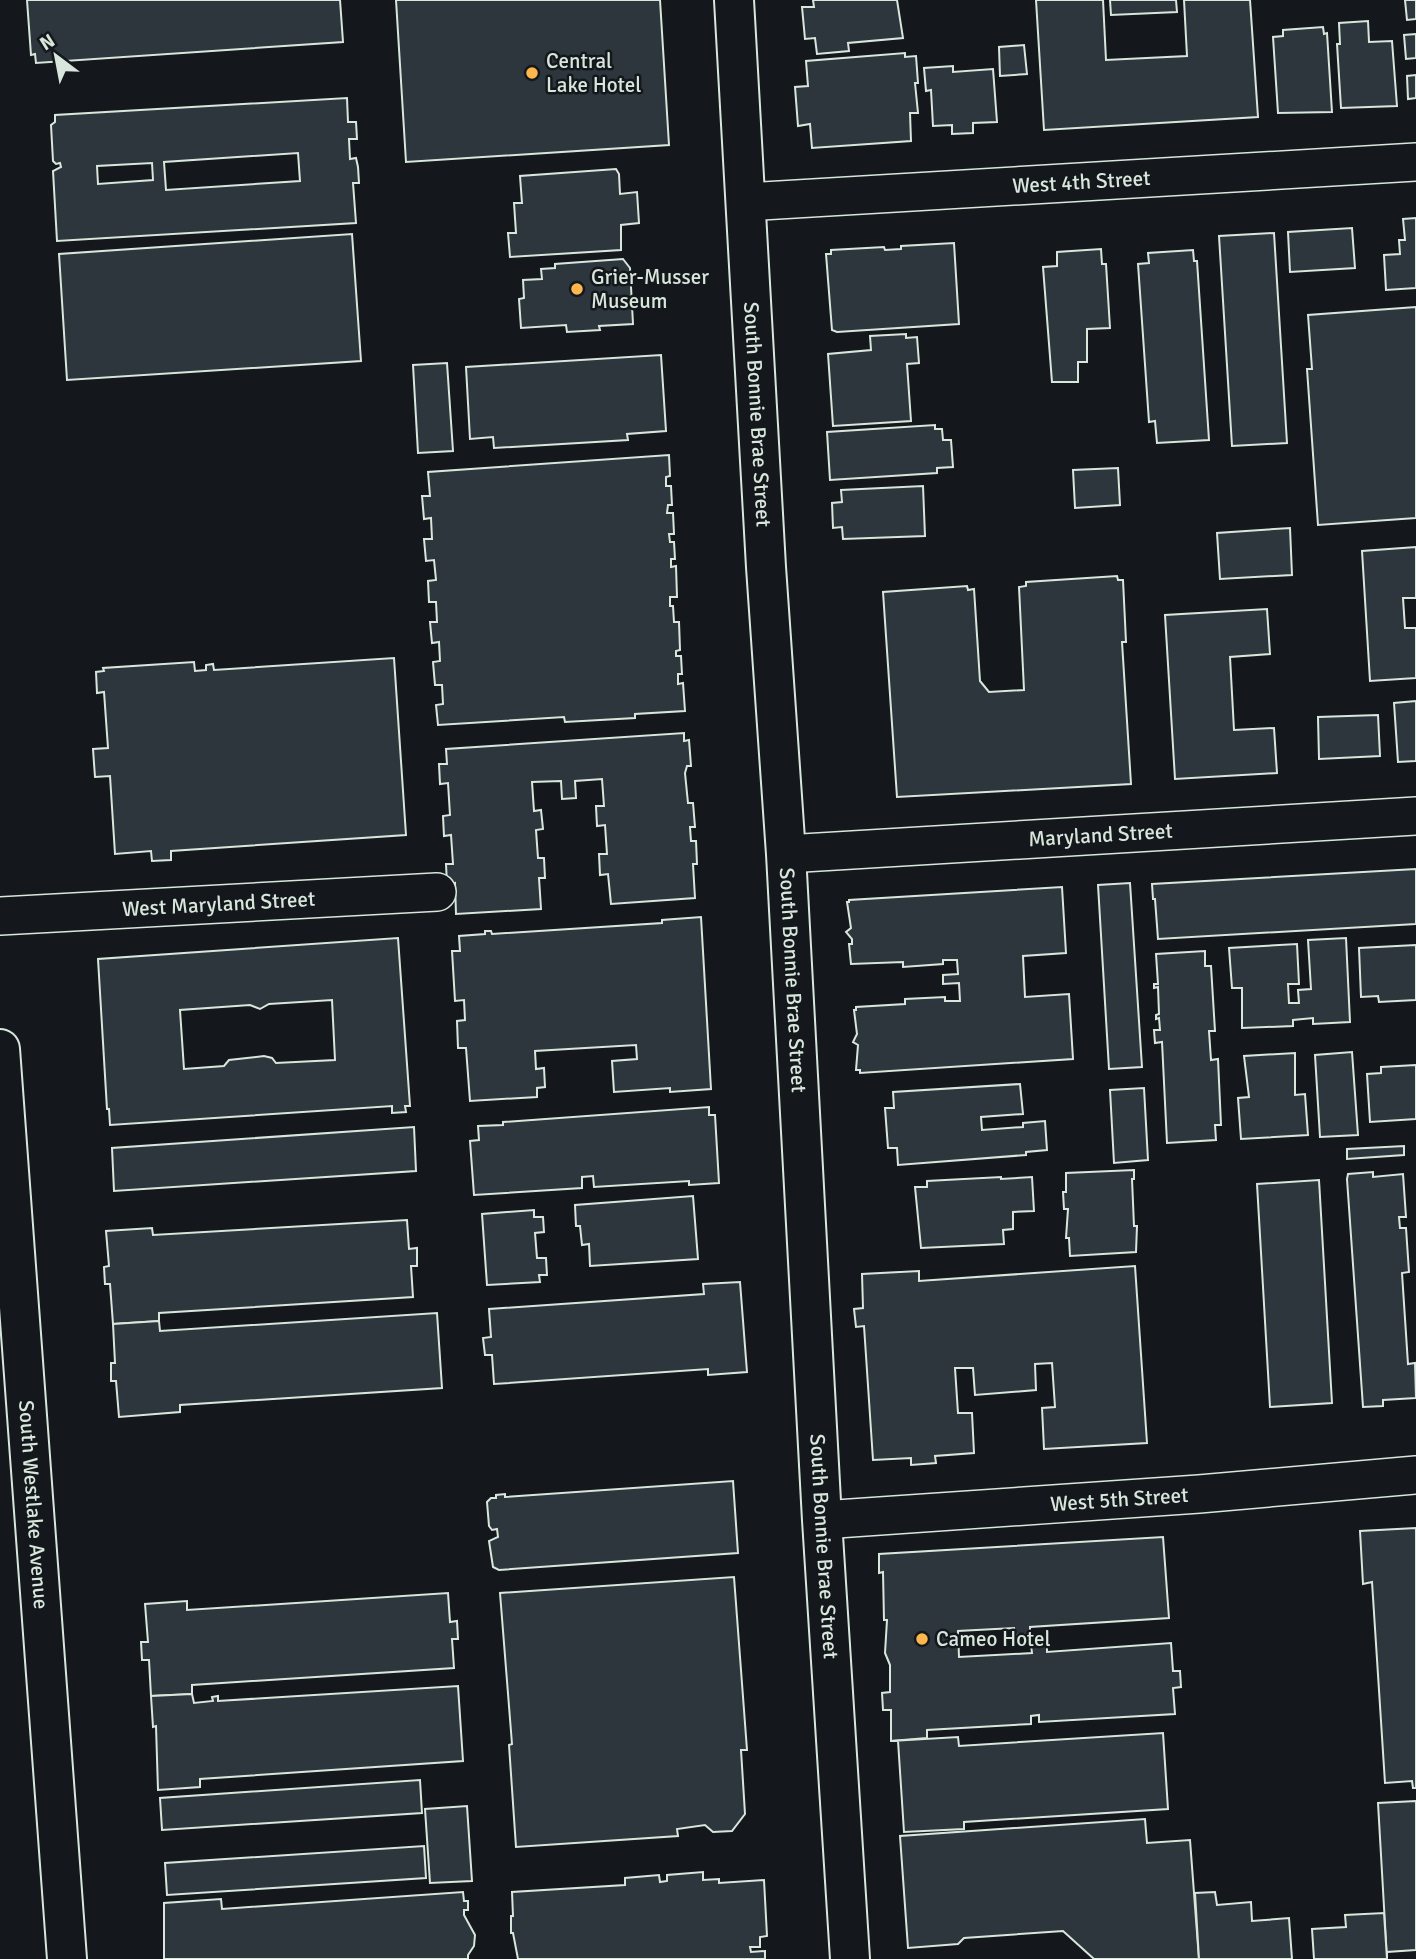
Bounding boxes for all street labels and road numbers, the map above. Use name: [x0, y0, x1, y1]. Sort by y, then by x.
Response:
street label: West 4th Street: [1012, 165, 1151, 199]
street label: South Bonnie Brae Street: [738, 301, 777, 528]
street label: Maryland Street: [1027, 818, 1173, 852]
street label: South Bonnie Brae Street: [774, 867, 812, 1093]
street label: West Maryland Street: [121, 886, 316, 922]
street label: South Westlake Avenue: [13, 1399, 54, 1610]
street label: South Bonnie Brae Street: [804, 1433, 844, 1660]
street label: West 5th Street: [1049, 1482, 1189, 1517]

